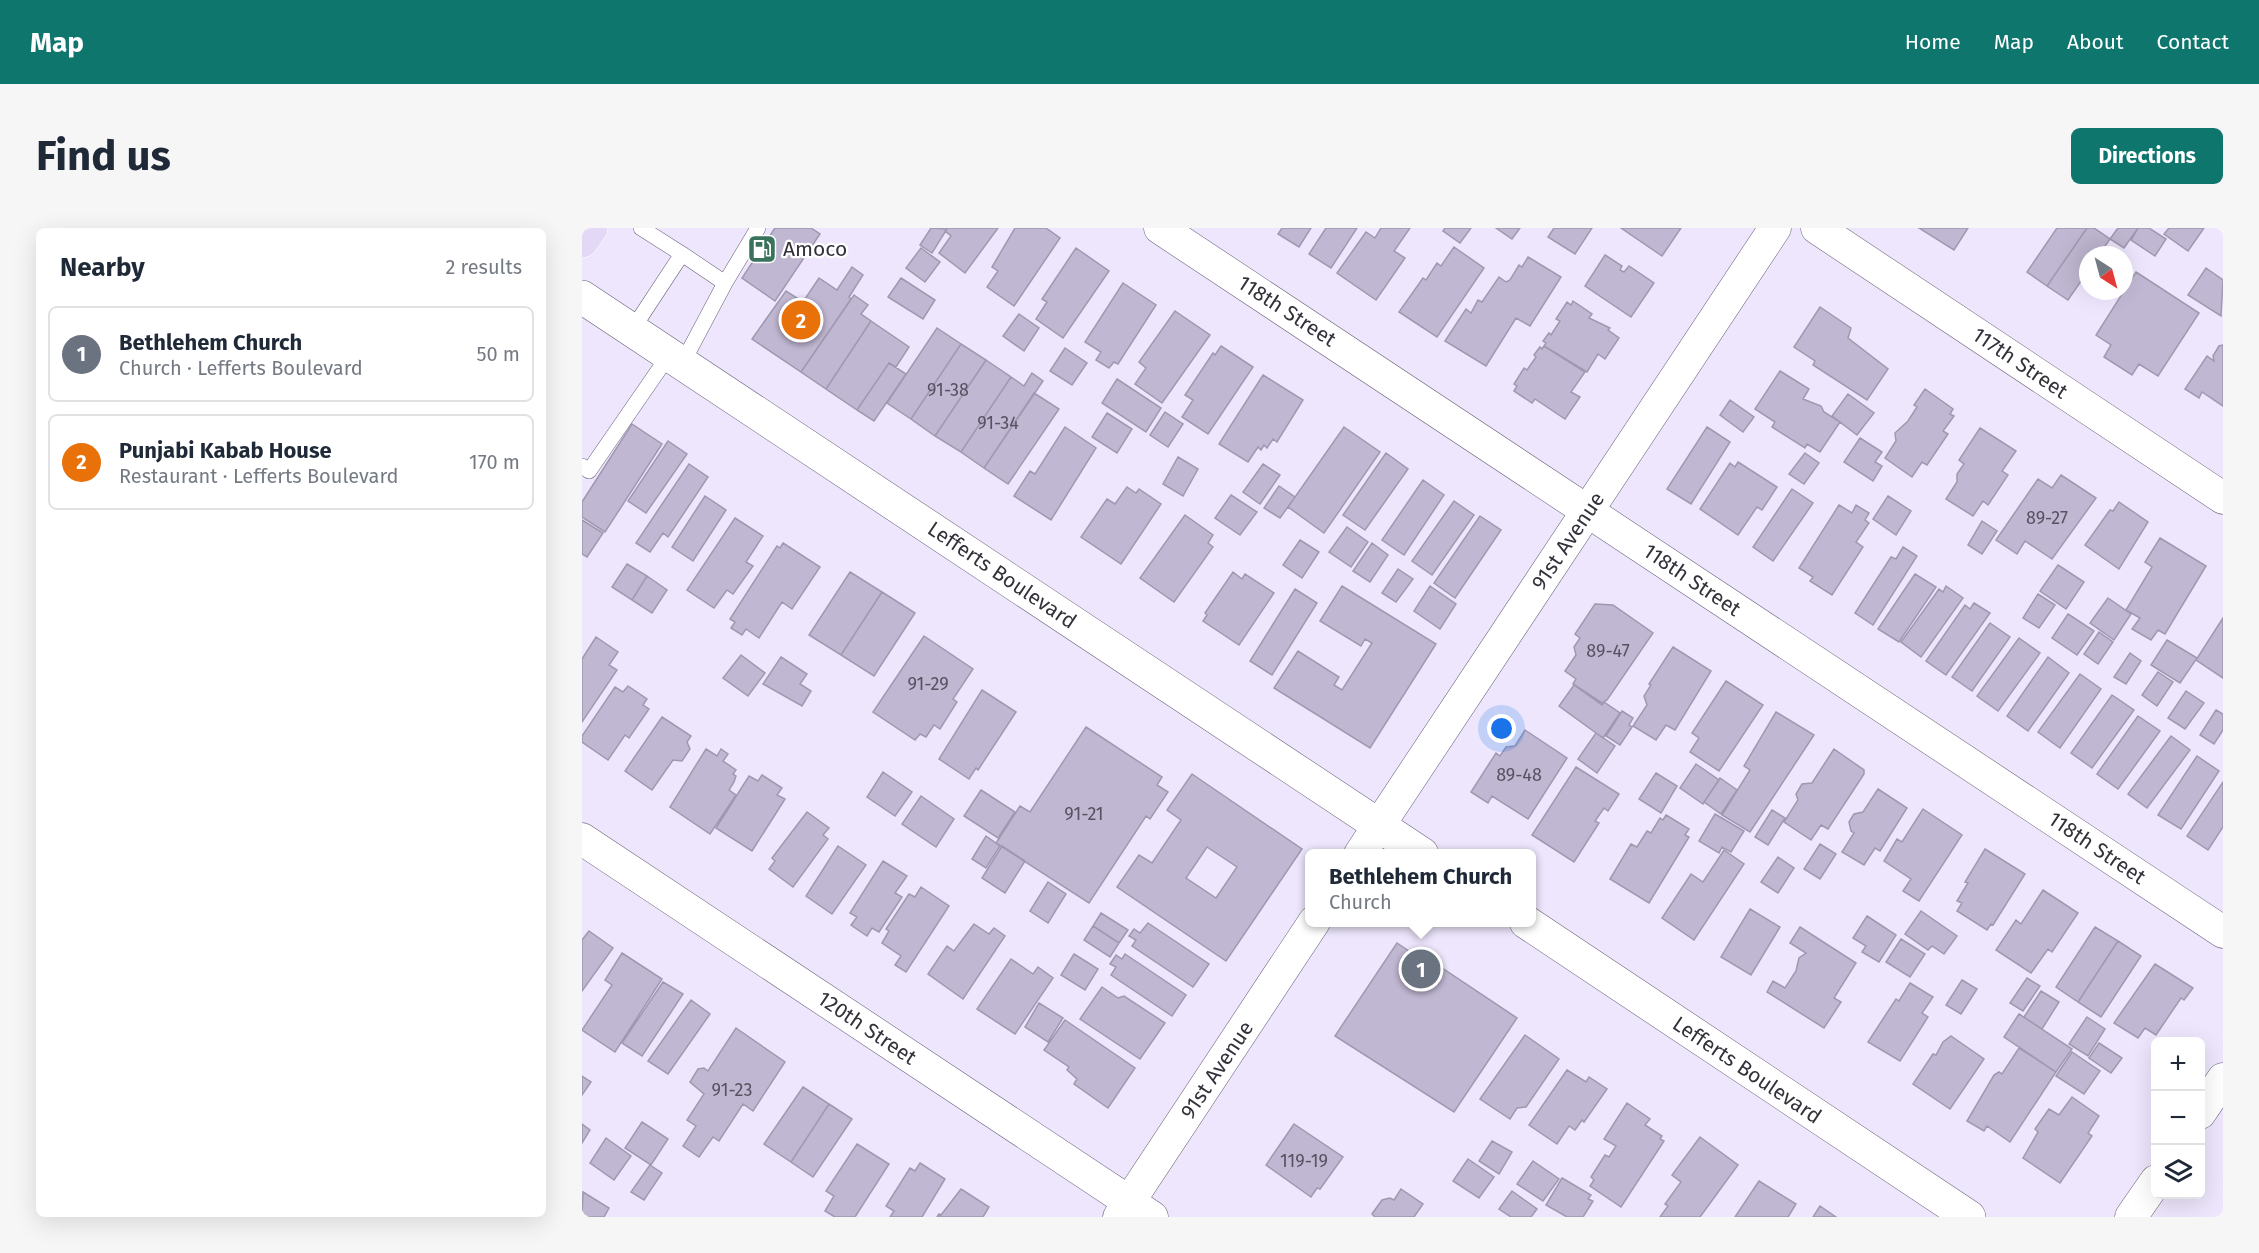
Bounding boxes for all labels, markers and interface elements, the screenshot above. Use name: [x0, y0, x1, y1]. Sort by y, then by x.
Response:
text: Map: [30, 26, 84, 59]
text: Home: [1905, 29, 1961, 55]
text: Map: [1994, 29, 2034, 55]
text: About: [2067, 29, 2124, 55]
text: Contact: [2157, 29, 2229, 55]
button: Directions: [2071, 128, 2223, 184]
text: Find us: [36, 131, 171, 181]
fuel station icon: Amoco: [746, 233, 778, 265]
place label: Amoco: [783, 236, 847, 262]
north arrow: [2079, 246, 2133, 300]
text: Nearby: [60, 252, 145, 283]
text: 2 results: [445, 255, 522, 279]
street label: 118th Street: [1233, 270, 1341, 353]
pin: 2: [782, 298, 820, 343]
street label: 117th Street: [1967, 322, 2073, 405]
text: Bethlehem Church: [119, 329, 302, 356]
text: 1: [77, 342, 86, 366]
text: 50 m: [476, 342, 520, 366]
text: Church · Lefferts Boulevard: [119, 356, 363, 380]
house number: 91-38: [927, 379, 969, 401]
house number: 91-34: [977, 412, 1019, 434]
text: Punjabi Kabab House: [119, 437, 332, 464]
text: 2: [76, 450, 87, 474]
text: 170 m: [469, 450, 520, 474]
text: Restaurant · Lefferts Boulevard: [119, 464, 398, 488]
street label: 91st Avenue: [1526, 487, 1610, 595]
house number: 89-27: [2026, 507, 2068, 529]
street label: Lefferts Boulevard: [923, 516, 1081, 634]
street label: 118th Street: [1638, 538, 1746, 622]
house number: 89-47: [1586, 640, 1630, 662]
house number: 91-29: [907, 673, 949, 695]
your location: [1487, 714, 1516, 743]
house number: 89-48: [1496, 764, 1542, 786]
house number: 91-21: [1064, 803, 1104, 825]
street label: 118th Street: [2043, 806, 2151, 890]
popup: [1305, 849, 1536, 927]
text: Bethlehem Church: [1329, 863, 1512, 890]
text: Church: [1329, 890, 1392, 914]
pin: 1: [1402, 946, 1440, 992]
street label: 120th Street: [813, 985, 922, 1071]
street label: Lefferts Boulevard: [1668, 1011, 1826, 1129]
street label: 91st Avenue: [1175, 1016, 1259, 1124]
map controls: [2151, 1037, 2205, 1199]
button: +: [2151, 1037, 2205, 1091]
house number: 91-23: [712, 1079, 752, 1101]
button: −: [2151, 1091, 2205, 1145]
button: layers: [2151, 1145, 2205, 1199]
house number: 119-19: [1280, 1150, 1328, 1172]

